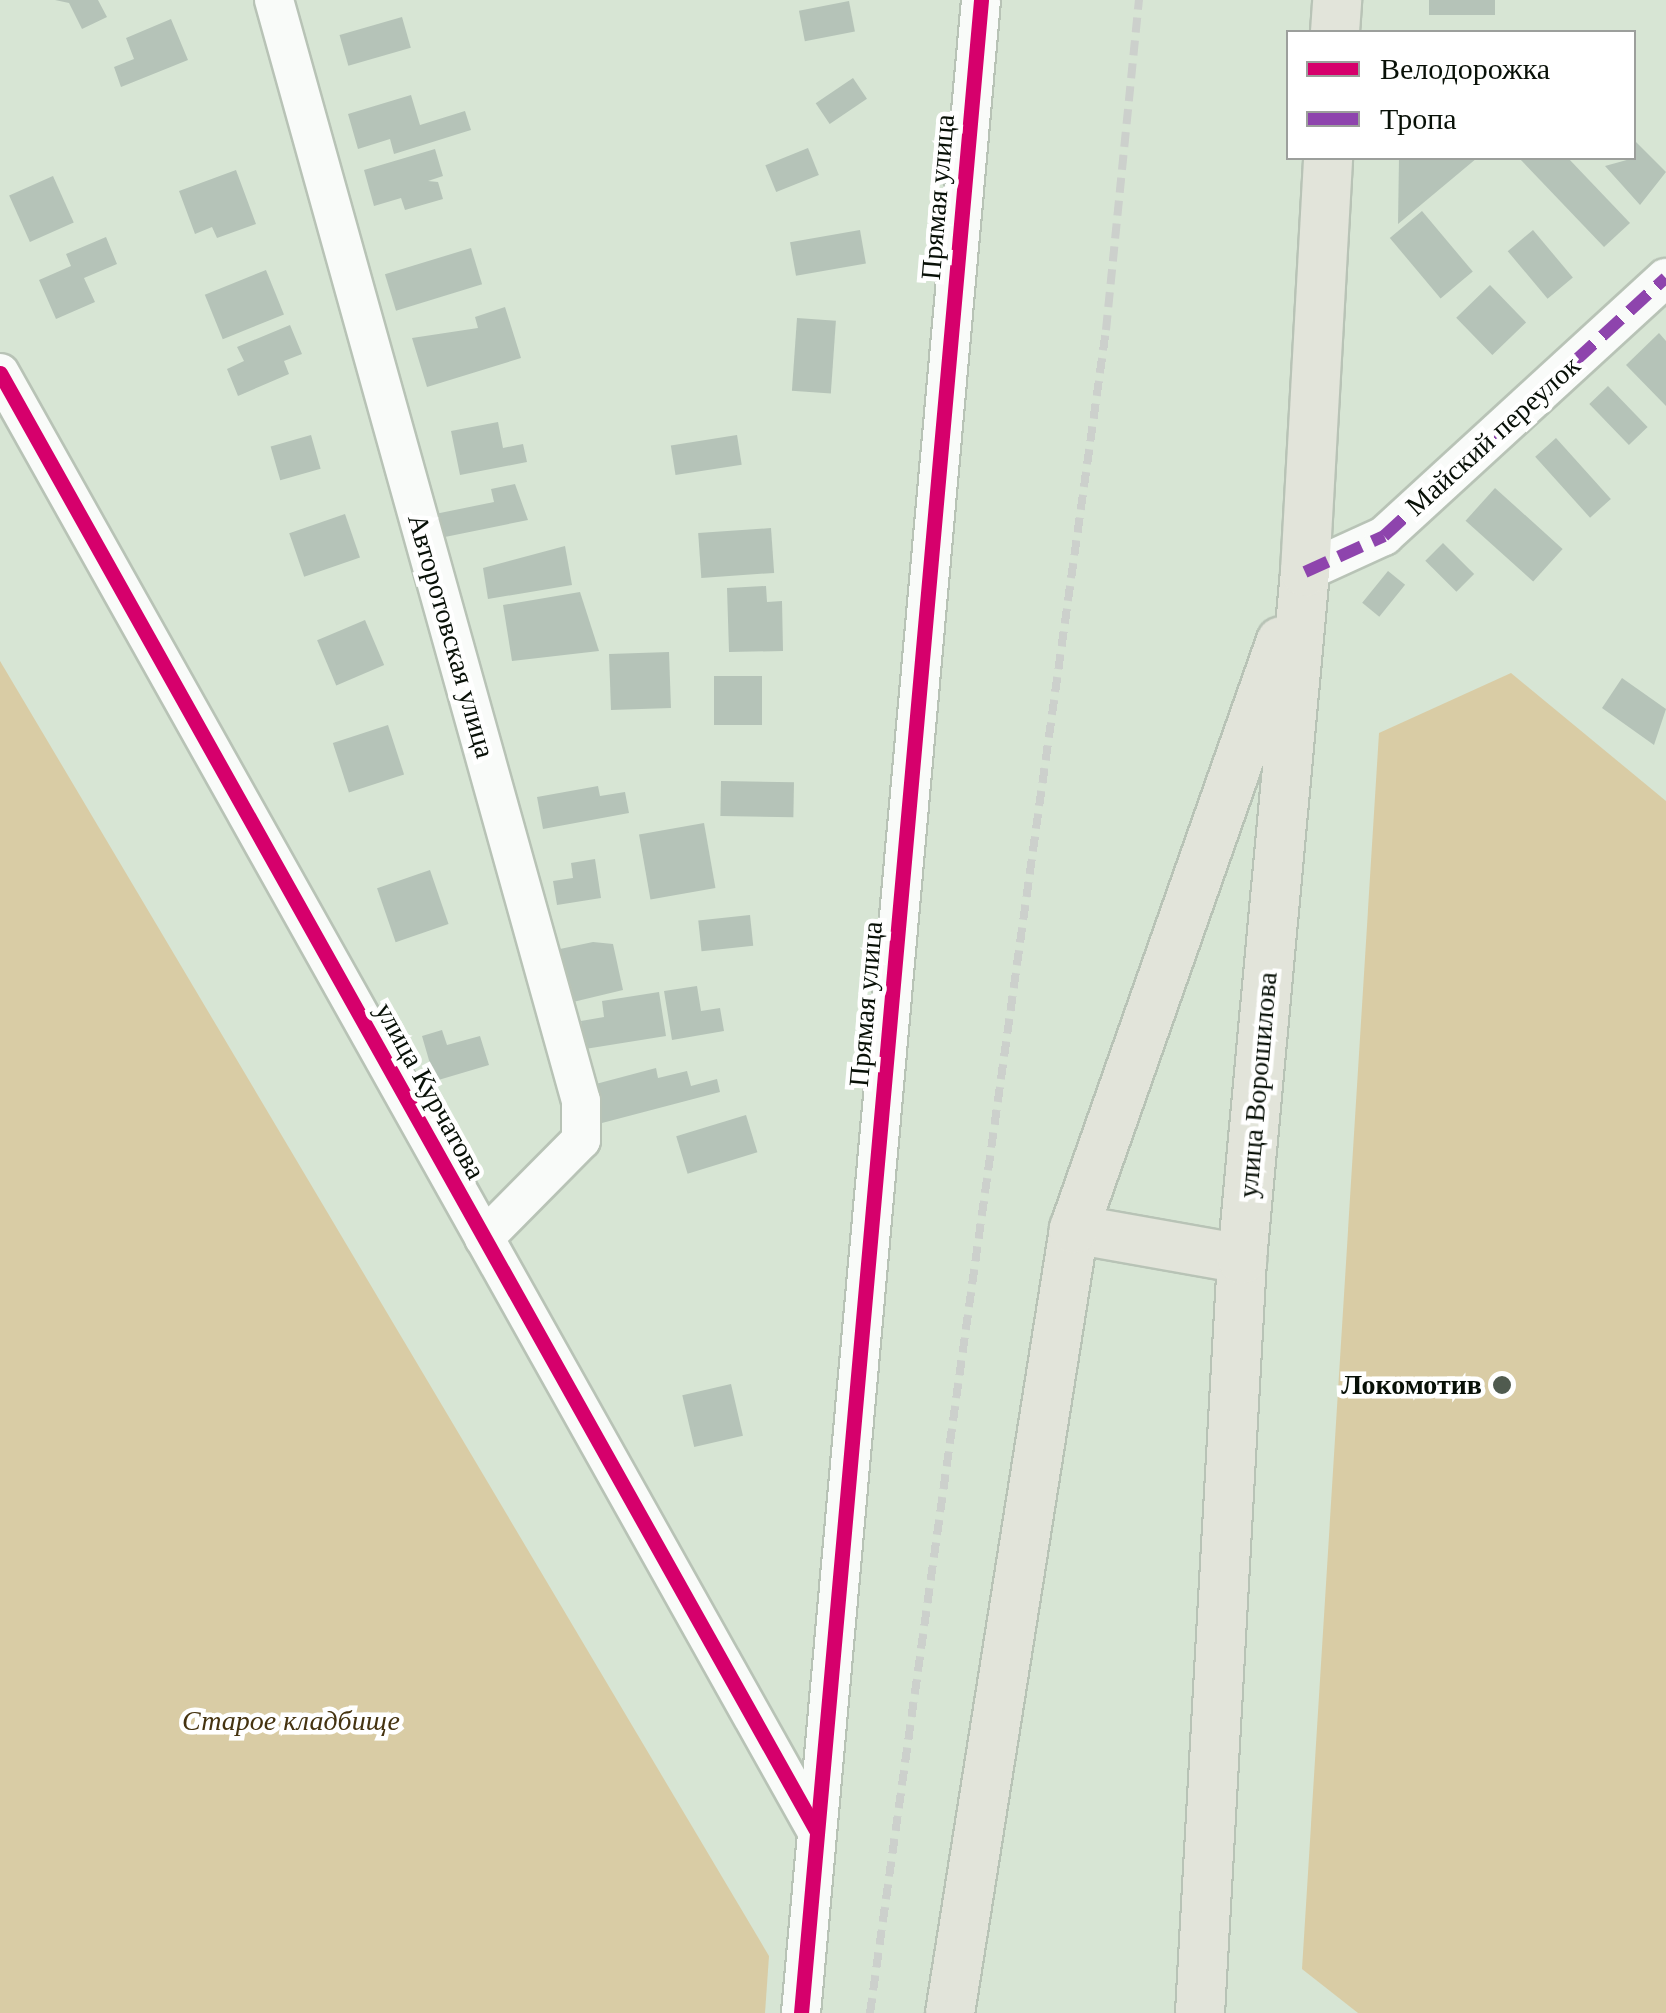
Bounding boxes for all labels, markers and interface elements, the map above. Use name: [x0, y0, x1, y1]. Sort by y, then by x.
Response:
legend: [1286, 30, 1636, 160]
text: Велодорожка: [1380, 52, 1550, 85]
text: Тропа: [1380, 102, 1457, 135]
street label: Прямая улица: [914, 113, 962, 281]
street label: Майский переулок: [1399, 349, 1587, 523]
street label: Авторотовская улица: [400, 510, 502, 762]
street label: Прямая улица: [842, 920, 890, 1088]
street label: улица Ворошилова: [1231, 971, 1285, 1199]
street label: улица Курчатова: [368, 997, 492, 1185]
place label: Локомотив: [1341, 1368, 1482, 1402]
marker: Локомотив: [1491, 1374, 1513, 1396]
park label: Старое кладбище: [182, 1704, 400, 1738]

